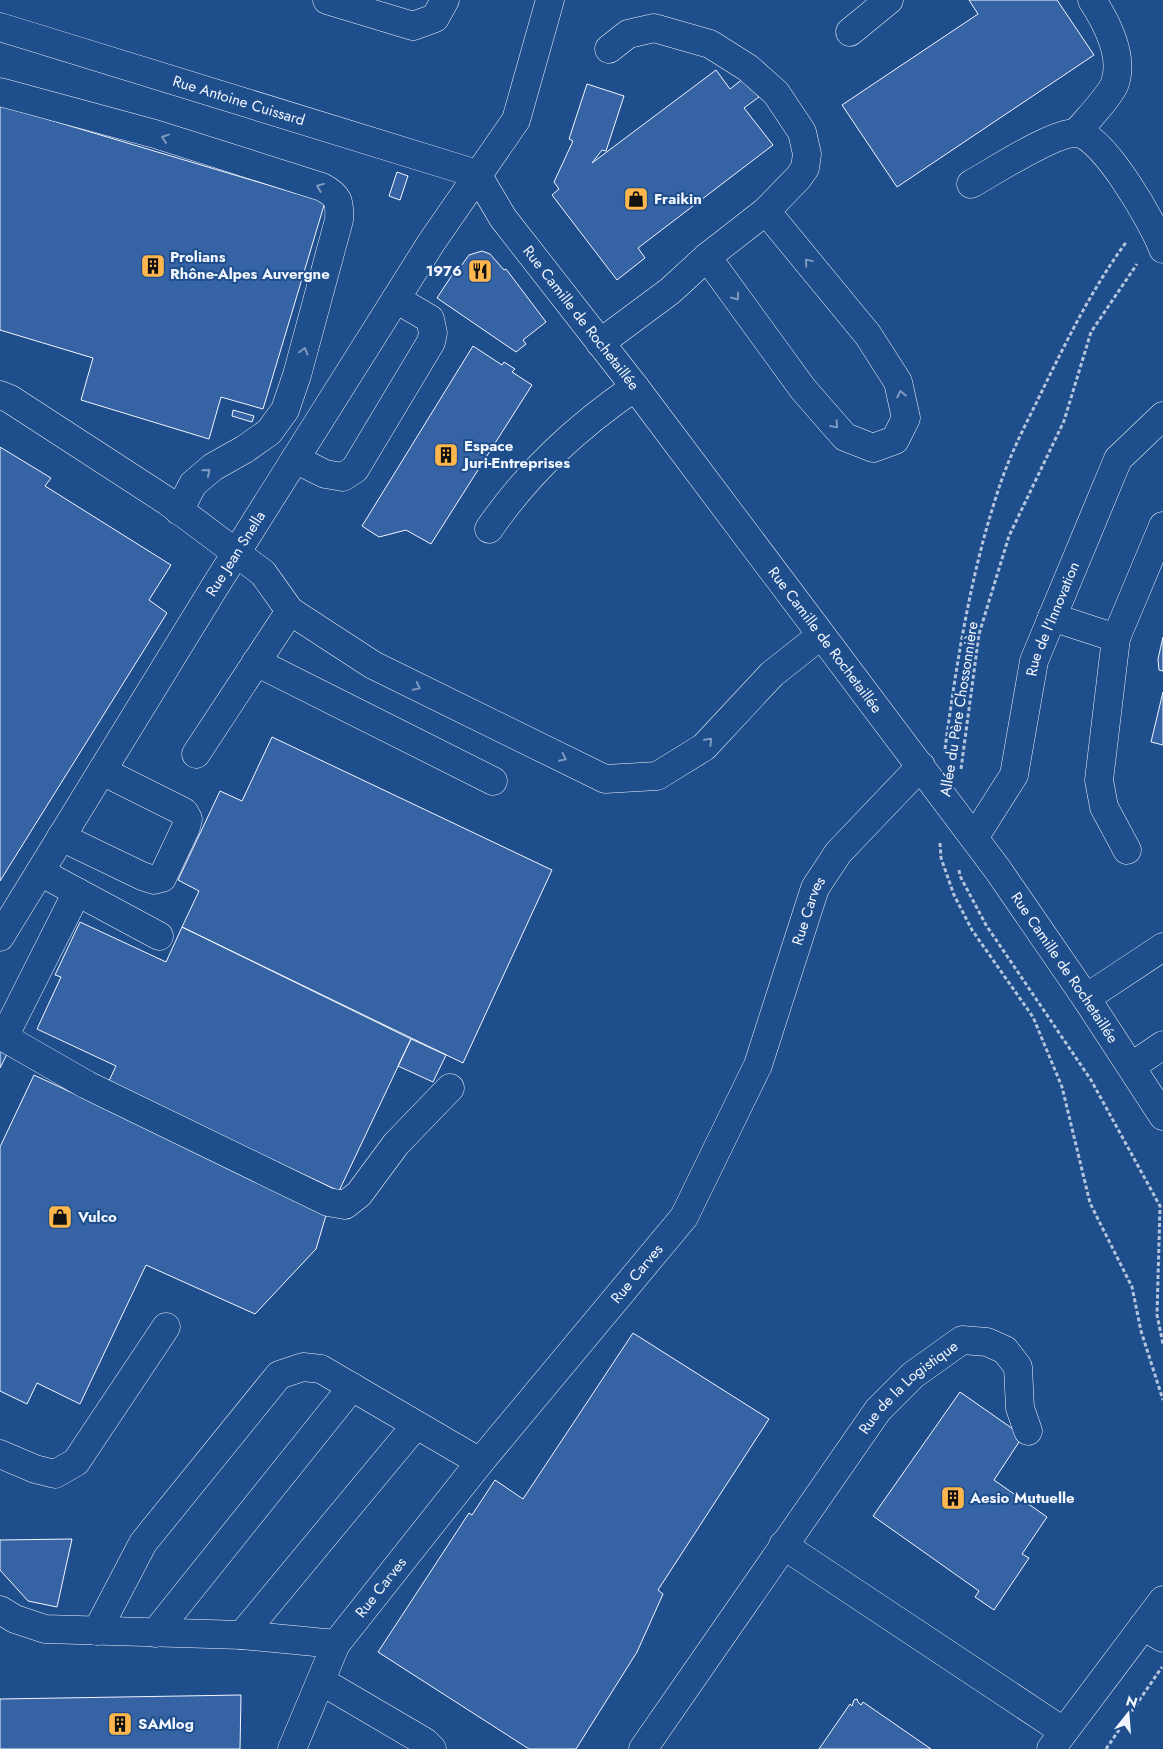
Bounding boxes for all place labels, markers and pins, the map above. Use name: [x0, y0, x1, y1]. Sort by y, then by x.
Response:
shop icon: Fraikin: [623, 186, 649, 212]
place label: Fraikin: [654, 188, 702, 210]
place label: Prolians Rhône-Alpes Auvergne: [170, 246, 330, 285]
building icon: Prolians Rhône-Alpes Auvergne: [140, 253, 166, 279]
restaurant icon: 1976: [467, 258, 493, 284]
place label: 1976: [426, 260, 462, 282]
place label: Espace Juri-Entreprises: [461, 435, 570, 474]
building icon: Espace Juri-Entreprises: [433, 442, 459, 468]
shop icon: Vulco: [47, 1204, 73, 1230]
place label: Vulco: [77, 1206, 117, 1228]
building icon: Aesio Mutuelle: [940, 1485, 966, 1511]
place label: Aesio Mutuelle: [969, 1487, 1075, 1509]
building icon: SAMlog: [107, 1711, 133, 1737]
place label: SAMlog: [138, 1713, 194, 1735]

